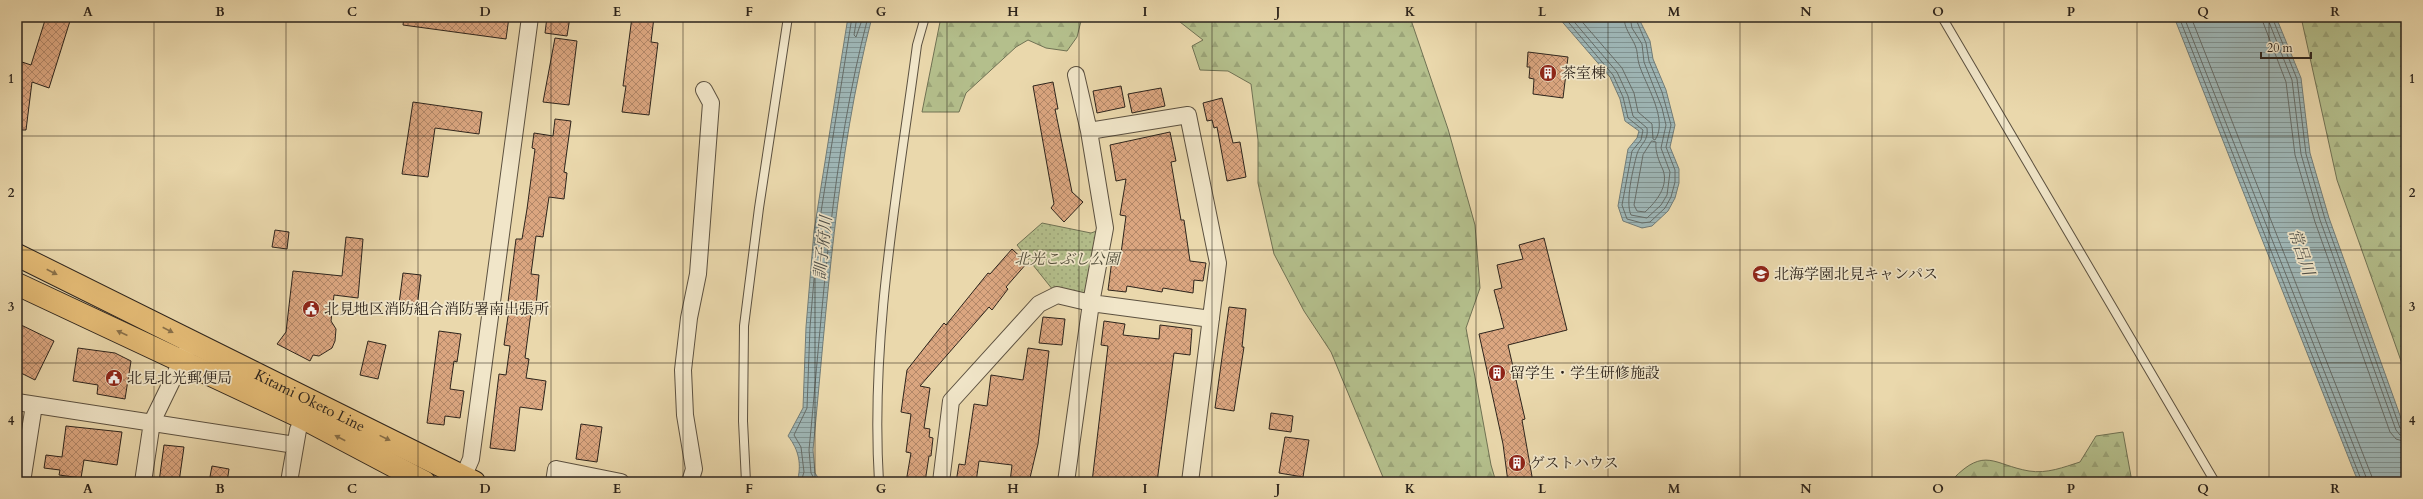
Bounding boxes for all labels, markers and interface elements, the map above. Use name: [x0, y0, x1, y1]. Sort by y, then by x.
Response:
text: A: [83, 3, 93, 21]
text: B: [215, 3, 225, 21]
text: C: [347, 3, 357, 21]
text: D: [479, 3, 491, 21]
text: E: [613, 3, 621, 21]
text: F: [745, 3, 753, 21]
text: G: [876, 3, 887, 21]
text: H: [1007, 3, 1019, 21]
text: I: [1142, 3, 1148, 21]
text: J: [1274, 3, 1281, 21]
text: K: [1405, 3, 1416, 21]
text: L: [1538, 3, 1547, 21]
text: M: [1668, 3, 1681, 21]
text: N: [1800, 3, 1812, 21]
text: O: [1932, 3, 1944, 21]
text: P: [2067, 3, 2075, 21]
text: Q: [2197, 3, 2209, 21]
text: R: [2330, 3, 2340, 21]
scale bar: [2261, 34, 2311, 60]
text: 20 m: [2267, 40, 2294, 56]
building icon: 茶室棟: [1538, 63, 1558, 83]
place label: 茶室棟: [1561, 63, 1606, 83]
text: 1: [8, 70, 14, 88]
text: 1: [2409, 70, 2415, 88]
text: 2: [8, 184, 15, 202]
text: 2: [2409, 184, 2416, 202]
water label: 訓子府川: [809, 213, 837, 281]
water label: 常呂川: [2283, 226, 2320, 280]
park label: 北光こぶし公園: [1014, 249, 1122, 269]
school or university icon: 北海学園北見キャンパス: [1751, 264, 1771, 284]
place label: 北海学園北見キャンパス: [1774, 264, 1938, 284]
one-way arrow: [46, 269, 58, 275]
text: 3: [8, 298, 15, 316]
text: 3: [2409, 298, 2416, 316]
public building icon: 北見地区消防組合消防署南出張所: [301, 299, 321, 319]
place label: 北見地区消防組合消防署南出張所: [324, 299, 549, 319]
one-way arrow: [162, 327, 174, 334]
one-way arrow: [116, 330, 127, 336]
building icon: 留学生・学生研修施設: [1487, 363, 1507, 383]
place label: 留学生・学生研修施設: [1510, 363, 1660, 383]
street label: Kitami Oketo Line: [251, 365, 369, 436]
public building icon: 北見北光郵便局: [104, 368, 124, 388]
place label: 北見北光郵便局: [127, 368, 232, 388]
text: 4: [8, 412, 15, 430]
text: 4: [2409, 412, 2416, 430]
one-way arrow: [334, 434, 345, 441]
one-way arrow: [379, 435, 390, 441]
building icon: ゲストハウス: [1507, 453, 1527, 473]
place label: ゲストハウス: [1530, 453, 1619, 473]
text: A: [83, 480, 93, 498]
text: B: [215, 480, 225, 498]
text: C: [347, 480, 357, 498]
text: D: [479, 480, 491, 498]
text: E: [613, 480, 621, 498]
text: F: [745, 480, 753, 498]
text: G: [876, 480, 887, 498]
text: H: [1007, 480, 1019, 498]
text: I: [1142, 480, 1148, 498]
text: J: [1274, 480, 1281, 498]
text: K: [1405, 480, 1416, 498]
text: L: [1538, 480, 1547, 498]
text: M: [1668, 480, 1681, 498]
text: N: [1800, 480, 1812, 498]
text: O: [1932, 480, 1944, 498]
text: P: [2067, 480, 2075, 498]
text: Q: [2197, 480, 2209, 498]
text: R: [2330, 480, 2340, 498]

